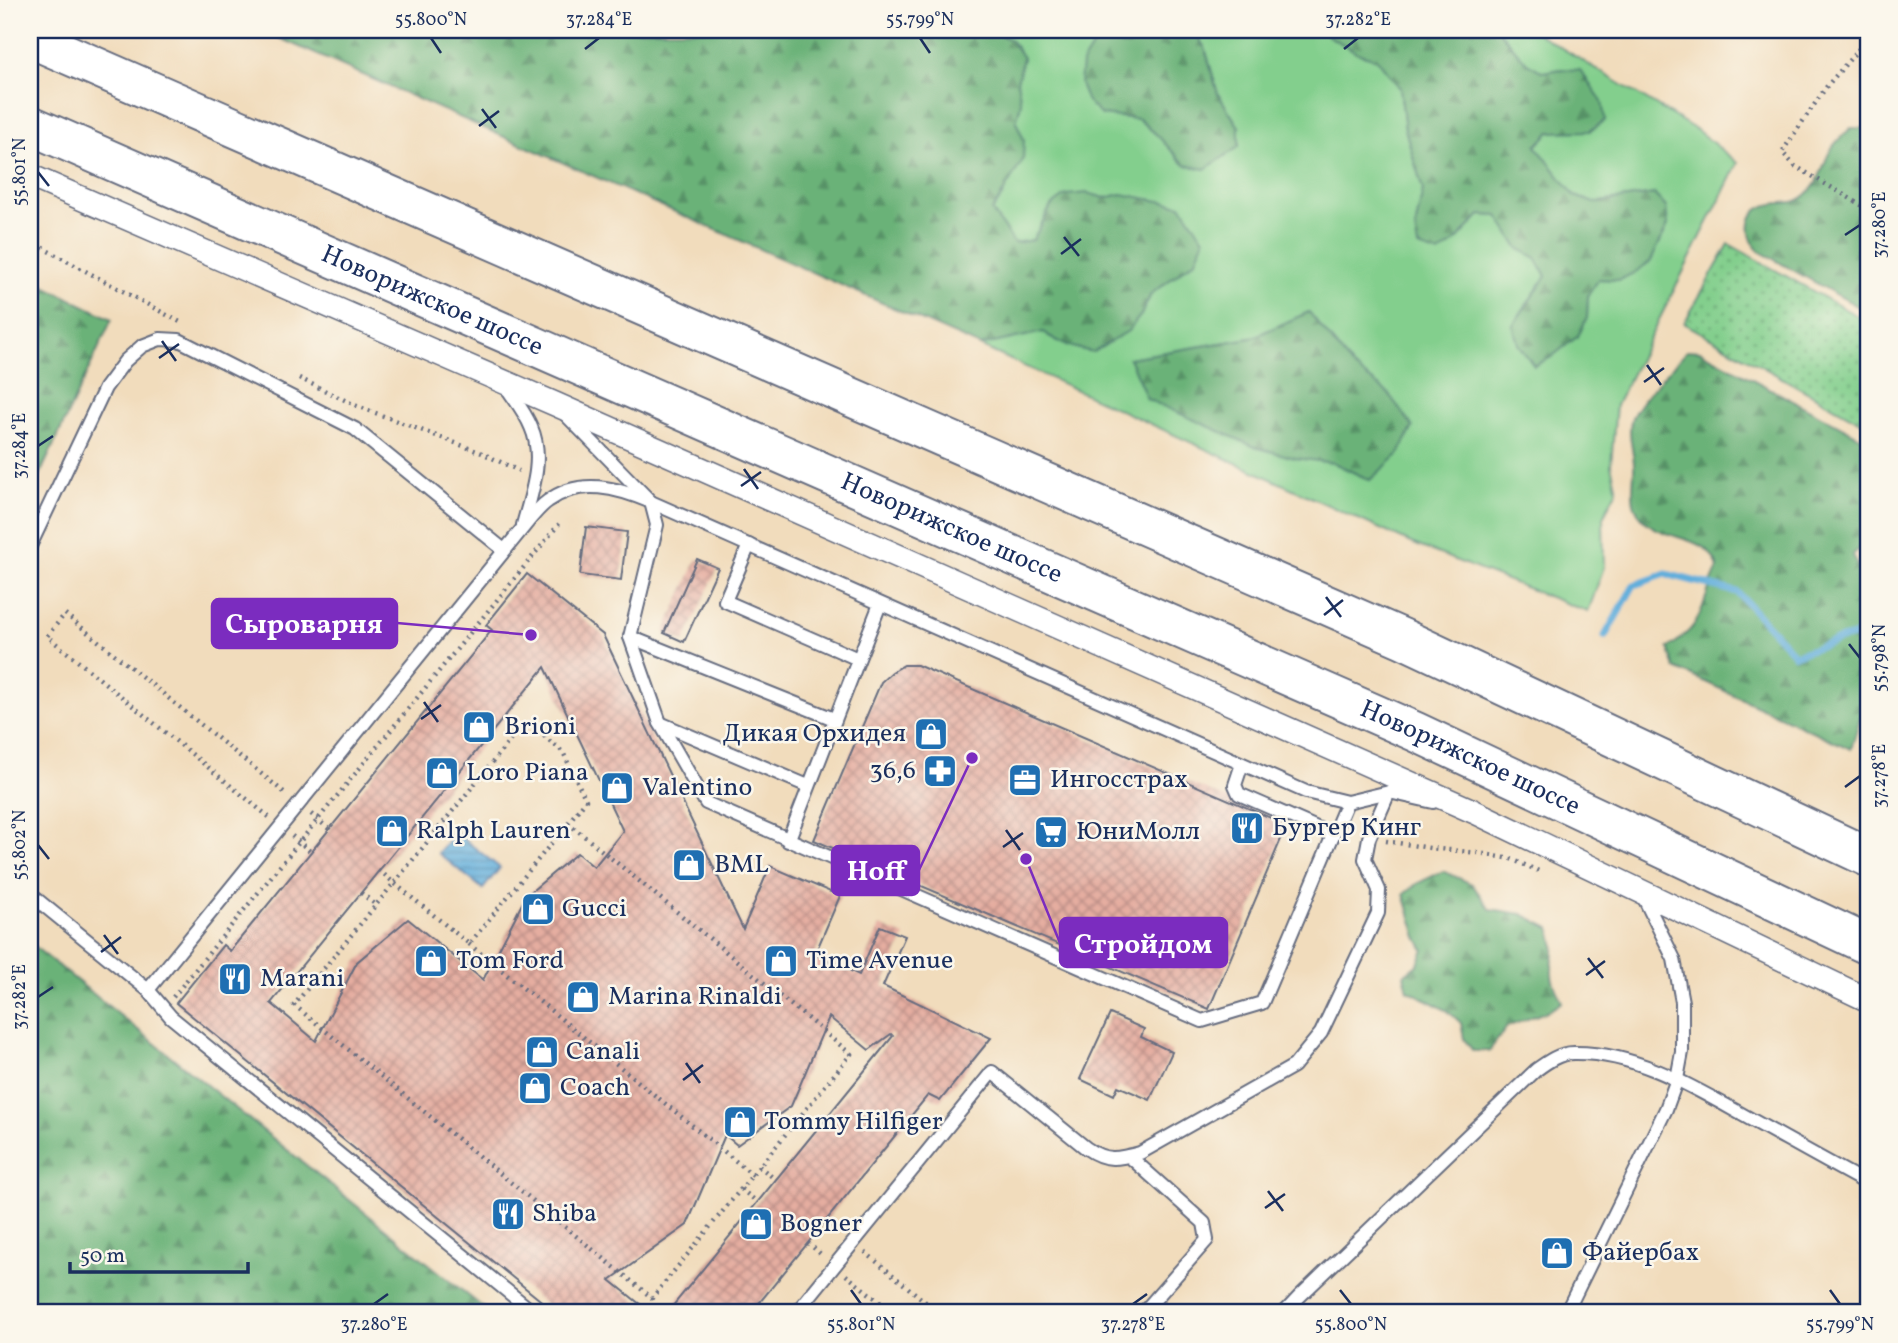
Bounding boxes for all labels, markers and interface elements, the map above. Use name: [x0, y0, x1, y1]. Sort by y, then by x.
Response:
text: 55.800°N: [395, 8, 467, 33]
text: 37.284°E: [566, 8, 632, 33]
text: 55.799°N: [886, 8, 954, 33]
text: 37.282°E: [1325, 8, 1391, 33]
text: 55.801°N: [8, 138, 33, 206]
text: 37.280°E: [1868, 191, 1893, 259]
street label: Новорижское шоссе: [315, 237, 549, 366]
text: 37.284°E: [8, 413, 33, 479]
street label: Новорижское шоссе: [835, 464, 1068, 593]
callout: Сыроварня: [212, 599, 397, 648]
text: Сыроварня: [225, 606, 383, 645]
text: 55.798°N: [1868, 624, 1893, 692]
street label: Новорижское шоссе: [1354, 692, 1586, 825]
shop icon: Brioni: [460, 708, 498, 746]
place label: Brioni: [504, 709, 576, 745]
shop icon: Дикая Орхидея: [912, 715, 950, 753]
place label: Дикая Орхидея: [722, 716, 906, 752]
text: 37.278°E: [1868, 744, 1893, 808]
pharmacy icon: 36,6: [921, 752, 959, 790]
place label: 36,6: [870, 753, 916, 789]
shop icon: Loro Piana: [423, 754, 461, 792]
place label: Loro Piana: [466, 755, 589, 791]
office icon: Ингосстрах: [1006, 761, 1044, 799]
place label: Ингосстрах: [1050, 762, 1188, 798]
shop icon: Valentino: [598, 769, 636, 807]
place label: Valentino: [642, 770, 752, 806]
restaurant icon: Бургер Кинг: [1228, 809, 1266, 847]
text: 55.802°N: [8, 810, 33, 880]
place label: Бургер Кинг: [1272, 810, 1421, 846]
shop icon: Ralph Lauren: [373, 812, 411, 850]
place label: Ralph Lauren: [416, 813, 571, 849]
supermarket icon: ЮниМолл: [1032, 813, 1070, 851]
place label: ЮниМолл: [1076, 814, 1200, 850]
shop icon: BML: [670, 846, 708, 884]
callout: Hoff: [832, 846, 919, 895]
place label: BML: [714, 847, 769, 883]
text: Hoff: [847, 853, 907, 892]
shop icon: Gucci: [519, 890, 557, 928]
place label: Gucci: [562, 891, 627, 927]
callout: Стройдом: [1060, 918, 1227, 967]
text: Стройдом: [1074, 926, 1212, 965]
shop icon: Tom Ford: [412, 942, 450, 980]
shop icon: Time Avenue: [762, 942, 800, 980]
place label: Tom Ford: [456, 943, 564, 979]
place label: Time Avenue: [806, 943, 953, 979]
restaurant icon: Marani: [216, 960, 254, 998]
place label: Marani: [260, 961, 344, 997]
text: 37.282°E: [8, 964, 33, 1030]
shop icon: Marina Rinaldi: [564, 978, 602, 1016]
place label: Marina Rinaldi: [608, 979, 782, 1015]
shop icon: Canali: [523, 1033, 561, 1071]
place label: Canali: [566, 1034, 640, 1070]
shop icon: Coach: [516, 1069, 554, 1107]
place label: Coach: [560, 1070, 630, 1106]
shop icon: Tommy Hilfiger: [721, 1103, 759, 1141]
place label: Tommy Hilfiger: [764, 1104, 943, 1140]
restaurant icon: Shiba: [489, 1195, 527, 1233]
place label: Shiba: [532, 1196, 597, 1232]
shop icon: Bogner: [737, 1205, 775, 1243]
place label: Bogner: [780, 1206, 862, 1242]
scale bar: [70, 1231, 248, 1275]
shop icon: Файербах: [1538, 1234, 1576, 1272]
place label: Файербах: [1582, 1235, 1699, 1271]
text: 50 m: [80, 1242, 125, 1271]
text: 37.280°E: [340, 1313, 408, 1338]
text: 55.801°N: [827, 1313, 895, 1338]
text: 37.278°E: [1101, 1313, 1165, 1338]
text: 55.800°N: [1315, 1313, 1387, 1338]
text: 55.799°N: [1806, 1313, 1874, 1338]

